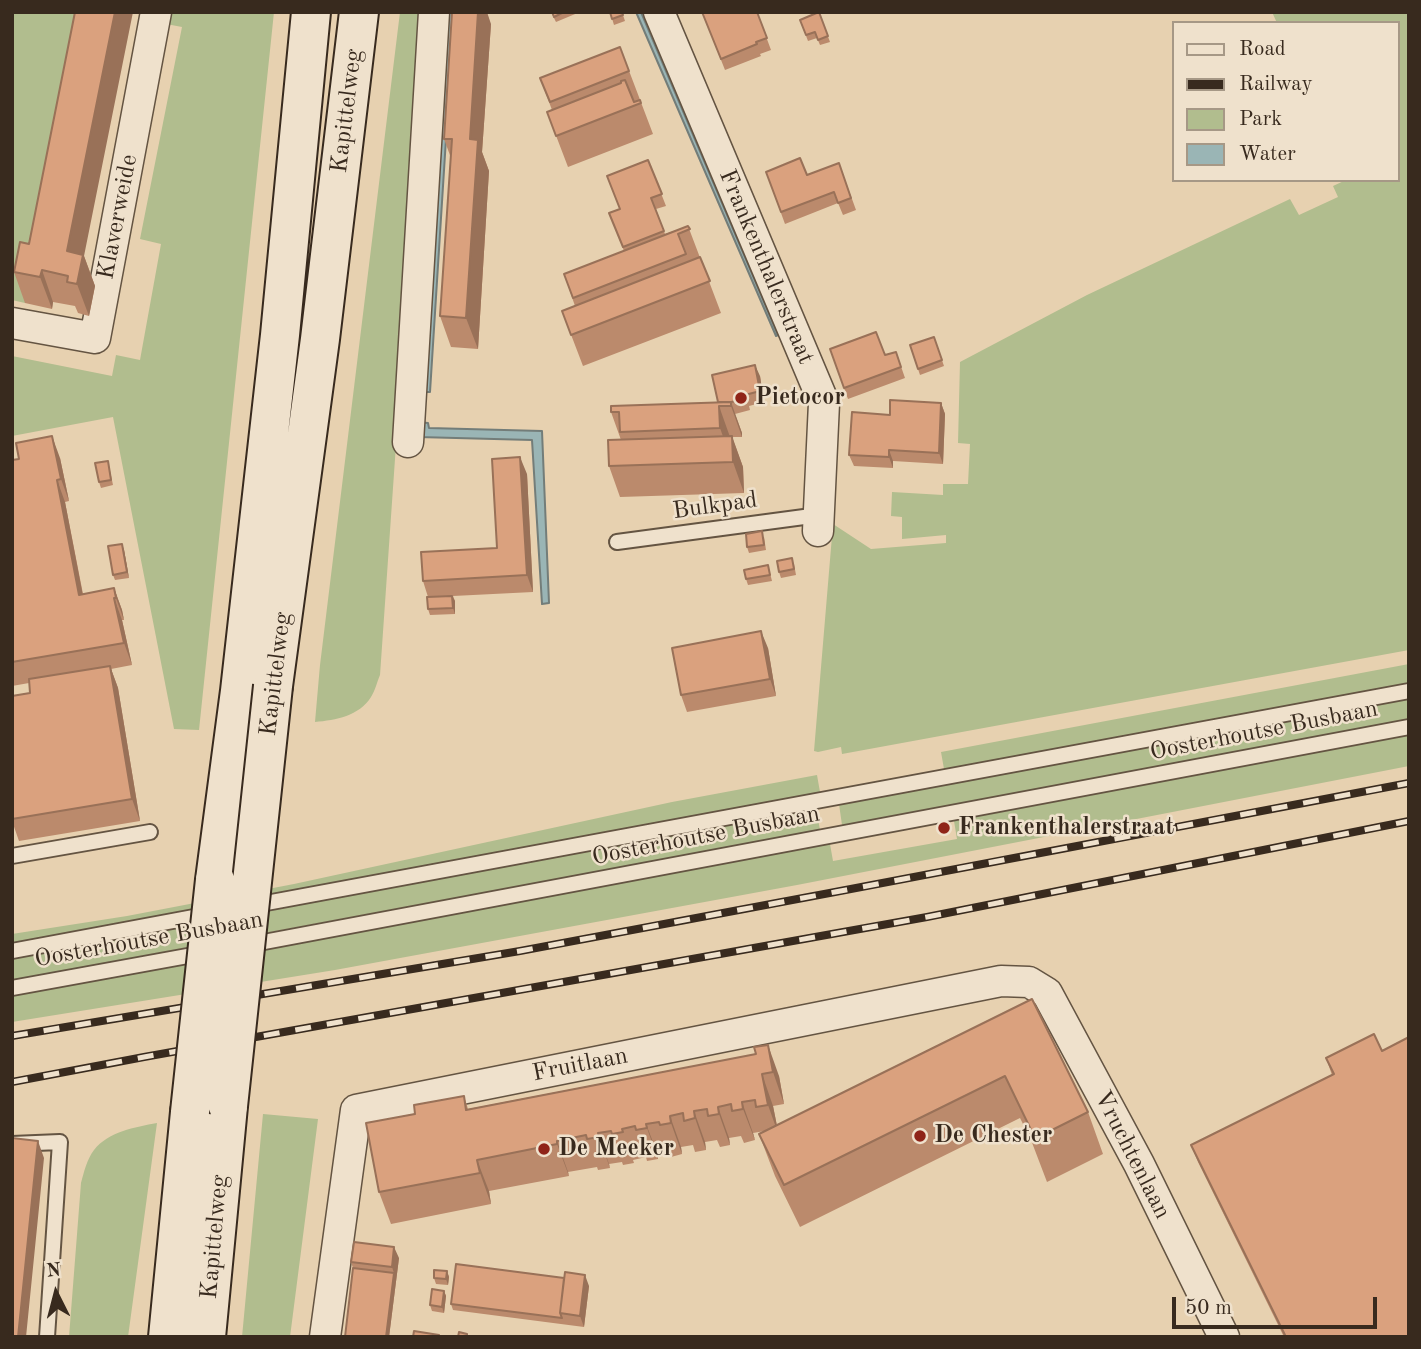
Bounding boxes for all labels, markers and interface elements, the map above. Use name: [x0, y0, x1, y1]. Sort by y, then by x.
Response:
legend: [1172, 21, 1400, 182]
text: Road: [1239, 39, 1286, 60]
street label: Kapittelweg: [325, 47, 369, 175]
text: Railway: [1239, 74, 1313, 95]
text: Park: [1239, 109, 1282, 130]
text: Water: [1239, 144, 1296, 165]
street label: Klaverweide: [92, 152, 144, 282]
street label: Frankenthalerstraat: [712, 165, 820, 369]
place label: Pietocor: [755, 384, 845, 412]
marker: Pietocor: [733, 390, 749, 406]
street label: Bulkpad: [671, 486, 759, 526]
street label: Kapittelweg: [254, 610, 298, 738]
street label: Oosterhoutse Busbaan: [1148, 695, 1380, 767]
street label: Oosterhoutse Busbaan: [590, 800, 822, 872]
place label: Frankenthalerstraat: [958, 814, 1174, 842]
marker: Frankenthalerstraat: [936, 820, 952, 836]
street label: Oosterhoutse Busbaan: [33, 906, 265, 974]
street label: Fruitlaan: [530, 1042, 630, 1088]
street label: Vruchtenlaan: [1087, 1086, 1177, 1224]
place label: De Chester: [934, 1122, 1052, 1150]
marker: De Chester: [912, 1128, 928, 1144]
place label: De Meeker: [558, 1135, 674, 1163]
marker: De Meeker: [536, 1141, 552, 1157]
street label: Kapittelweg: [195, 1174, 235, 1300]
north arrow: [21, 1258, 91, 1328]
text: N: [46, 1261, 62, 1282]
scale bar: [1176, 1282, 1381, 1326]
text: 50 m: [1185, 1298, 1232, 1319]

